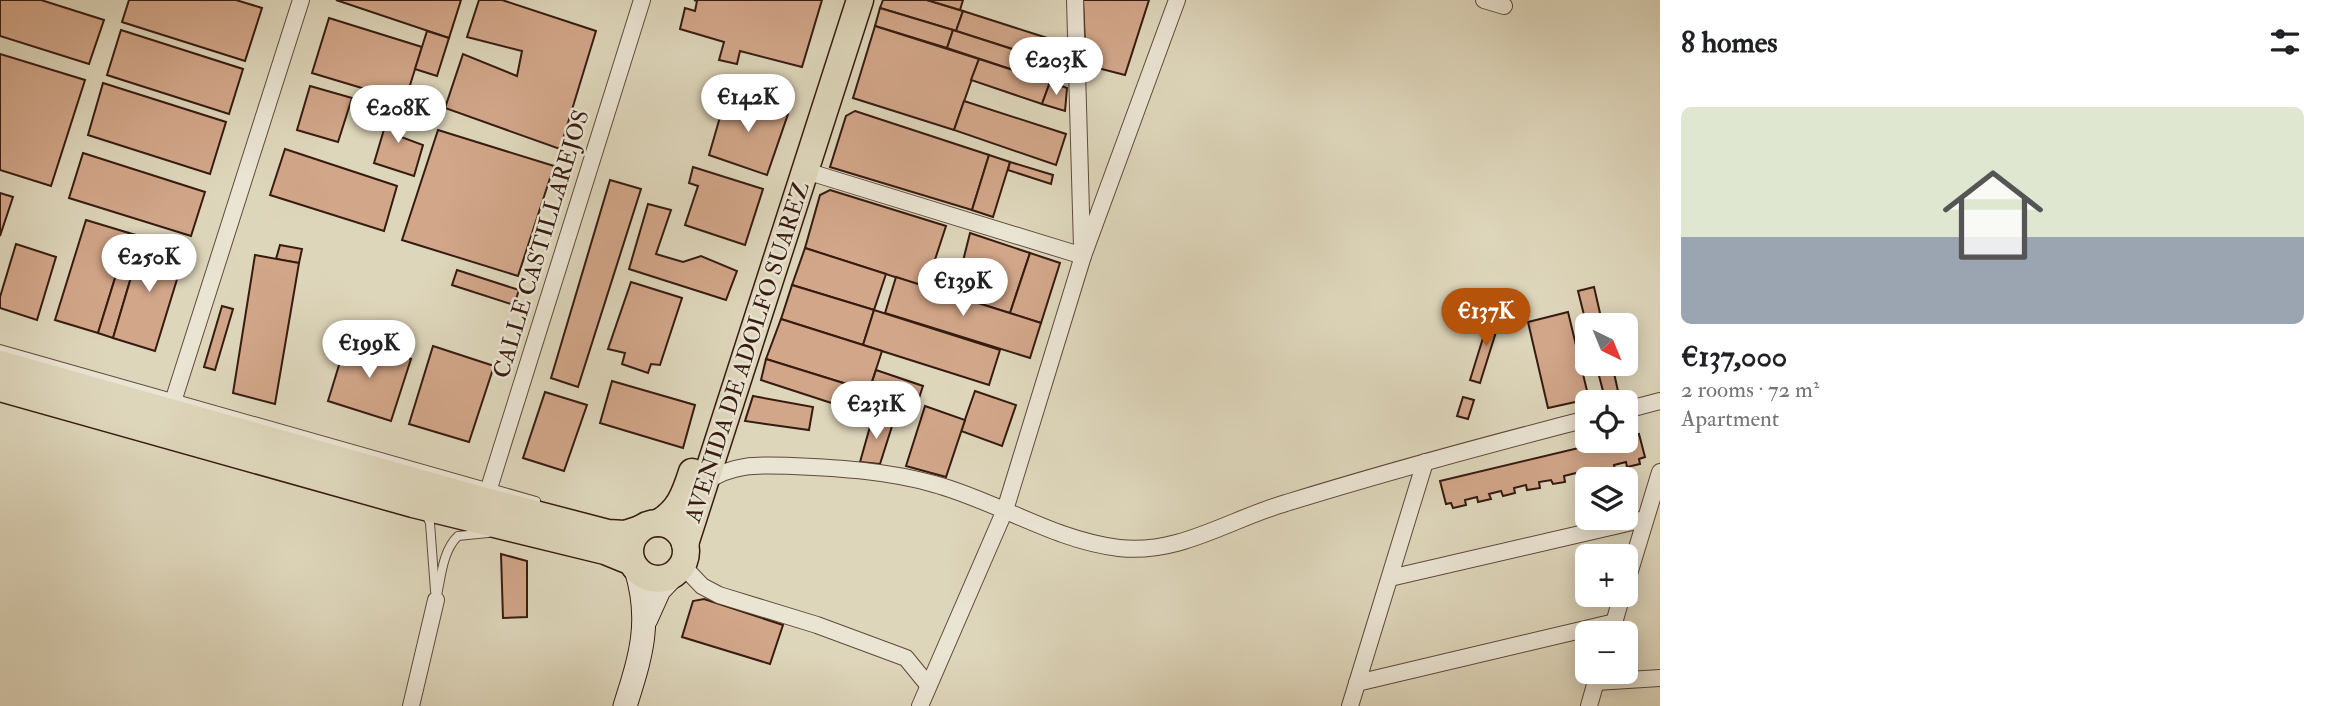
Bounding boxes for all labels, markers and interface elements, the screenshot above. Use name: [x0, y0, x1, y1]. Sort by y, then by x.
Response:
icon: filters: [2266, 23, 2304, 61]
text: 8 homes: [1681, 24, 1778, 61]
pin: €203K: [1007, 38, 1105, 97]
text: €203K: [1025, 45, 1087, 74]
pin: €142K: [699, 74, 797, 134]
text: €142K: [717, 82, 779, 111]
pin: €208K: [349, 86, 447, 145]
text: €208K: [366, 93, 430, 122]
street label: CALLE CASTILLAREJOS: [486, 106, 596, 382]
icon: home: [1930, 152, 2056, 278]
street label: AVENIDA DE ADOLFO SUAREZ: [678, 178, 816, 527]
pin: €250K: [100, 234, 198, 294]
text: €250K: [118, 242, 180, 271]
pin: €139K: [914, 258, 1012, 318]
text: €139K: [934, 266, 992, 295]
pin: €137K: [1437, 288, 1535, 348]
text: €137K: [1457, 296, 1515, 325]
north arrow: [1575, 313, 1638, 376]
map controls: [1575, 313, 1638, 684]
pin: €199K: [320, 320, 418, 380]
text: €199K: [338, 328, 400, 357]
text: €137,000: [1681, 338, 1787, 375]
text: 2 rooms · 72 m²: [1681, 375, 1819, 404]
pin: €231K: [827, 382, 925, 441]
text: €231K: [847, 389, 905, 418]
button: locate: [1575, 390, 1638, 453]
text: Apartment: [1681, 404, 1779, 433]
button: layers: [1575, 467, 1638, 530]
button: +: [1575, 544, 1638, 607]
button: −: [1575, 621, 1638, 684]

